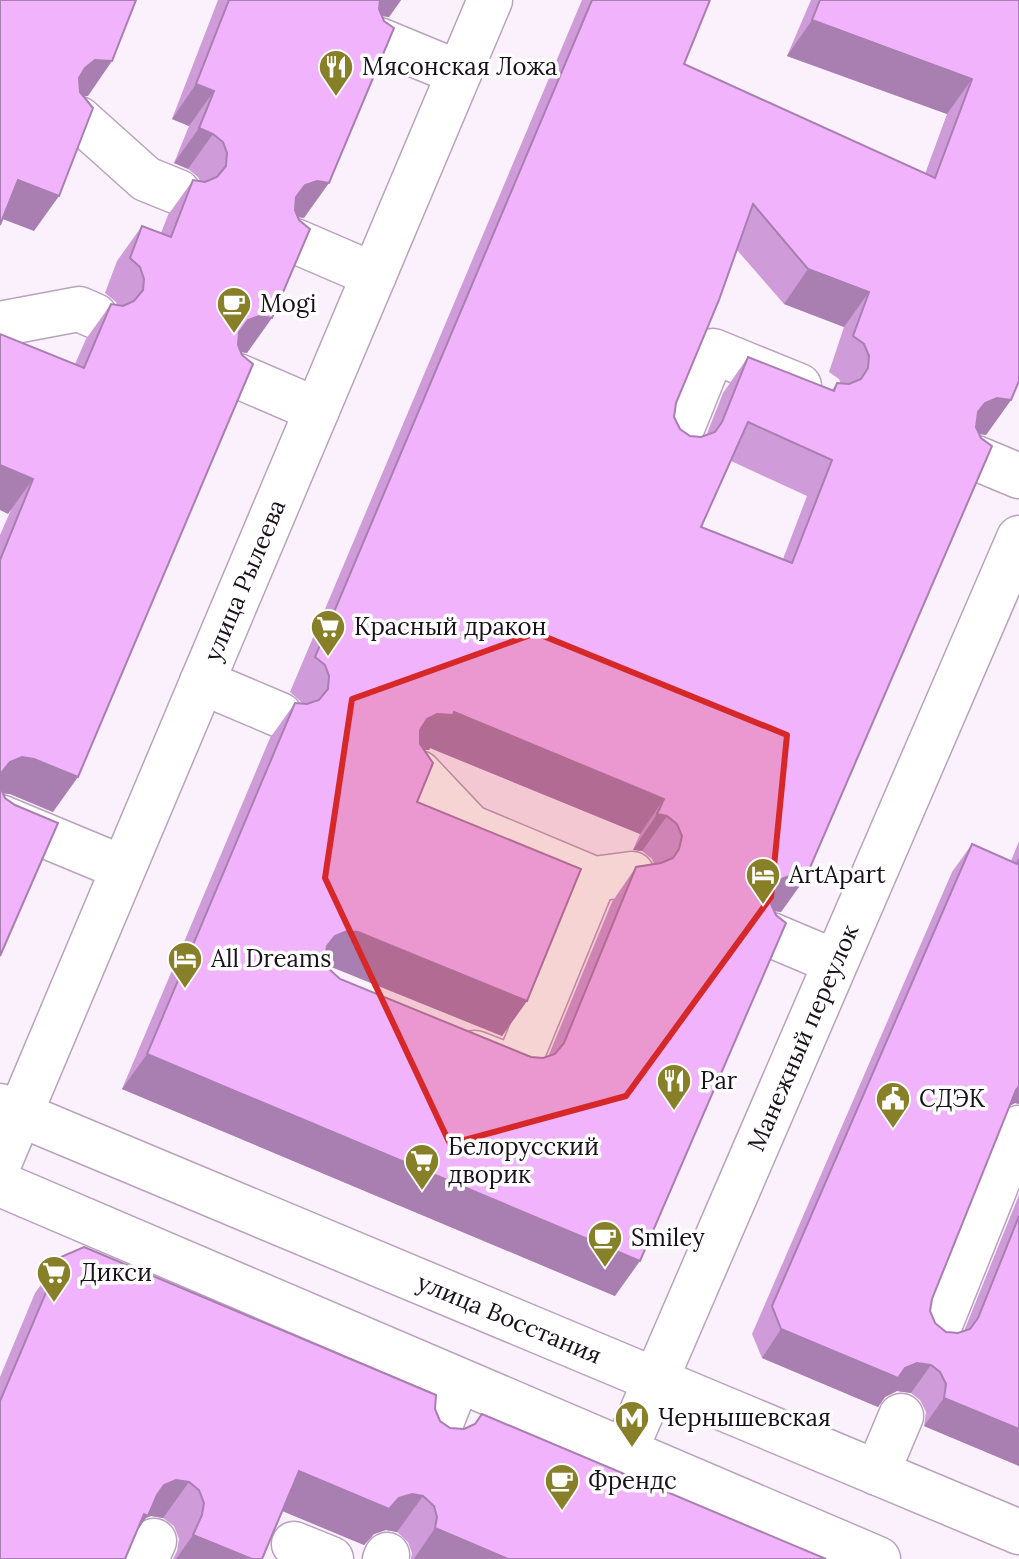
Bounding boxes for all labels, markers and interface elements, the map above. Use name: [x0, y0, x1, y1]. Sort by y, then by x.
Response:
restaurant icon: Мясонская Ложа: [317, 48, 355, 98]
place label: Мясонская Ложа: [362, 51, 557, 82]
cafe icon: Mogi: [215, 285, 253, 335]
place label: Mogi: [260, 288, 317, 319]
street label: улица Рылеева: [197, 495, 292, 666]
supermarket icon: Красный дракон: [309, 608, 347, 658]
place label: Красный дракон: [354, 611, 547, 642]
hotel icon: ArtApart: [744, 856, 782, 906]
place label: ArtApart: [788, 859, 886, 890]
street label: Манежный переулок: [740, 919, 865, 1156]
hotel icon: All Dreams: [166, 940, 204, 990]
place label: All Dreams: [210, 943, 331, 974]
restaurant icon: Par: [655, 1062, 693, 1112]
place label: Par: [700, 1065, 738, 1096]
public building icon: СДЭК: [874, 1080, 912, 1130]
place label: СДЭК: [919, 1083, 986, 1114]
place label: Белорусский дворик: [448, 1131, 599, 1190]
supermarket icon: Белорусский дворик: [403, 1142, 441, 1192]
cafe icon: Smiley: [586, 1219, 624, 1269]
place label: Smiley: [631, 1222, 705, 1253]
supermarket icon: Дикси: [35, 1254, 73, 1304]
place label: Дикси: [80, 1257, 152, 1288]
street label: улица Восстания: [413, 1266, 606, 1371]
metro station icon: Чернышевская: [613, 1399, 651, 1449]
place label: Чернышевская: [658, 1402, 831, 1433]
cafe icon: Френдс: [543, 1462, 581, 1512]
place label: Френдс: [588, 1465, 677, 1496]

